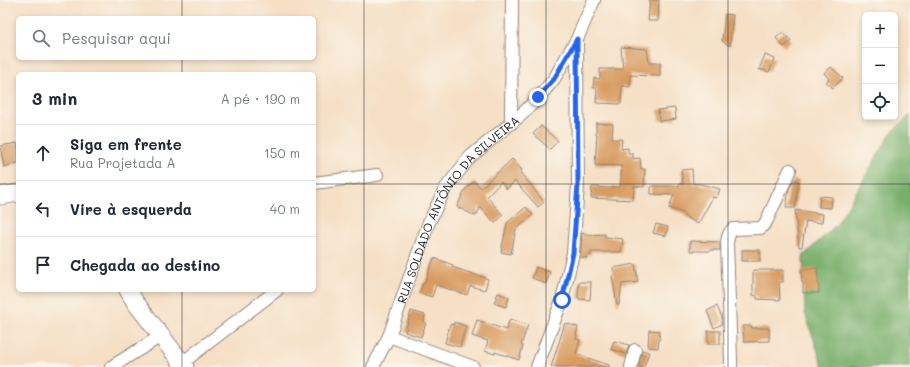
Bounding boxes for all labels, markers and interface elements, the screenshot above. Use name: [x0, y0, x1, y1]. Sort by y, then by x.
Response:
map controls: [862, 12, 898, 120]
button: +: [862, 12, 898, 48]
search box: [16, 16, 316, 60]
icon: search: [30, 27, 52, 49]
text: Pesquisar aqui: [62, 28, 171, 48]
button: −: [862, 48, 898, 84]
button: locate: [862, 84, 898, 120]
text: 3 min: [32, 87, 77, 109]
route end: [529, 88, 547, 106]
text: A pé · 190 m: [221, 90, 300, 107]
street label: RUA SOLDADO ANTÔNIO DA SILVEIRA: [393, 112, 522, 306]
text: Siga em frente: [70, 134, 182, 154]
icon: ahead: [32, 142, 54, 164]
text: 150 m: [264, 144, 300, 161]
text: Rua Projetada A: [70, 154, 176, 171]
icon: left: [32, 198, 54, 220]
text: Vire à esquerda: [70, 199, 192, 219]
text: 40 m: [270, 200, 300, 217]
icon: arrive: [32, 254, 54, 276]
text: Chegada ao destino: [70, 255, 220, 275]
route start: [553, 291, 571, 309]

